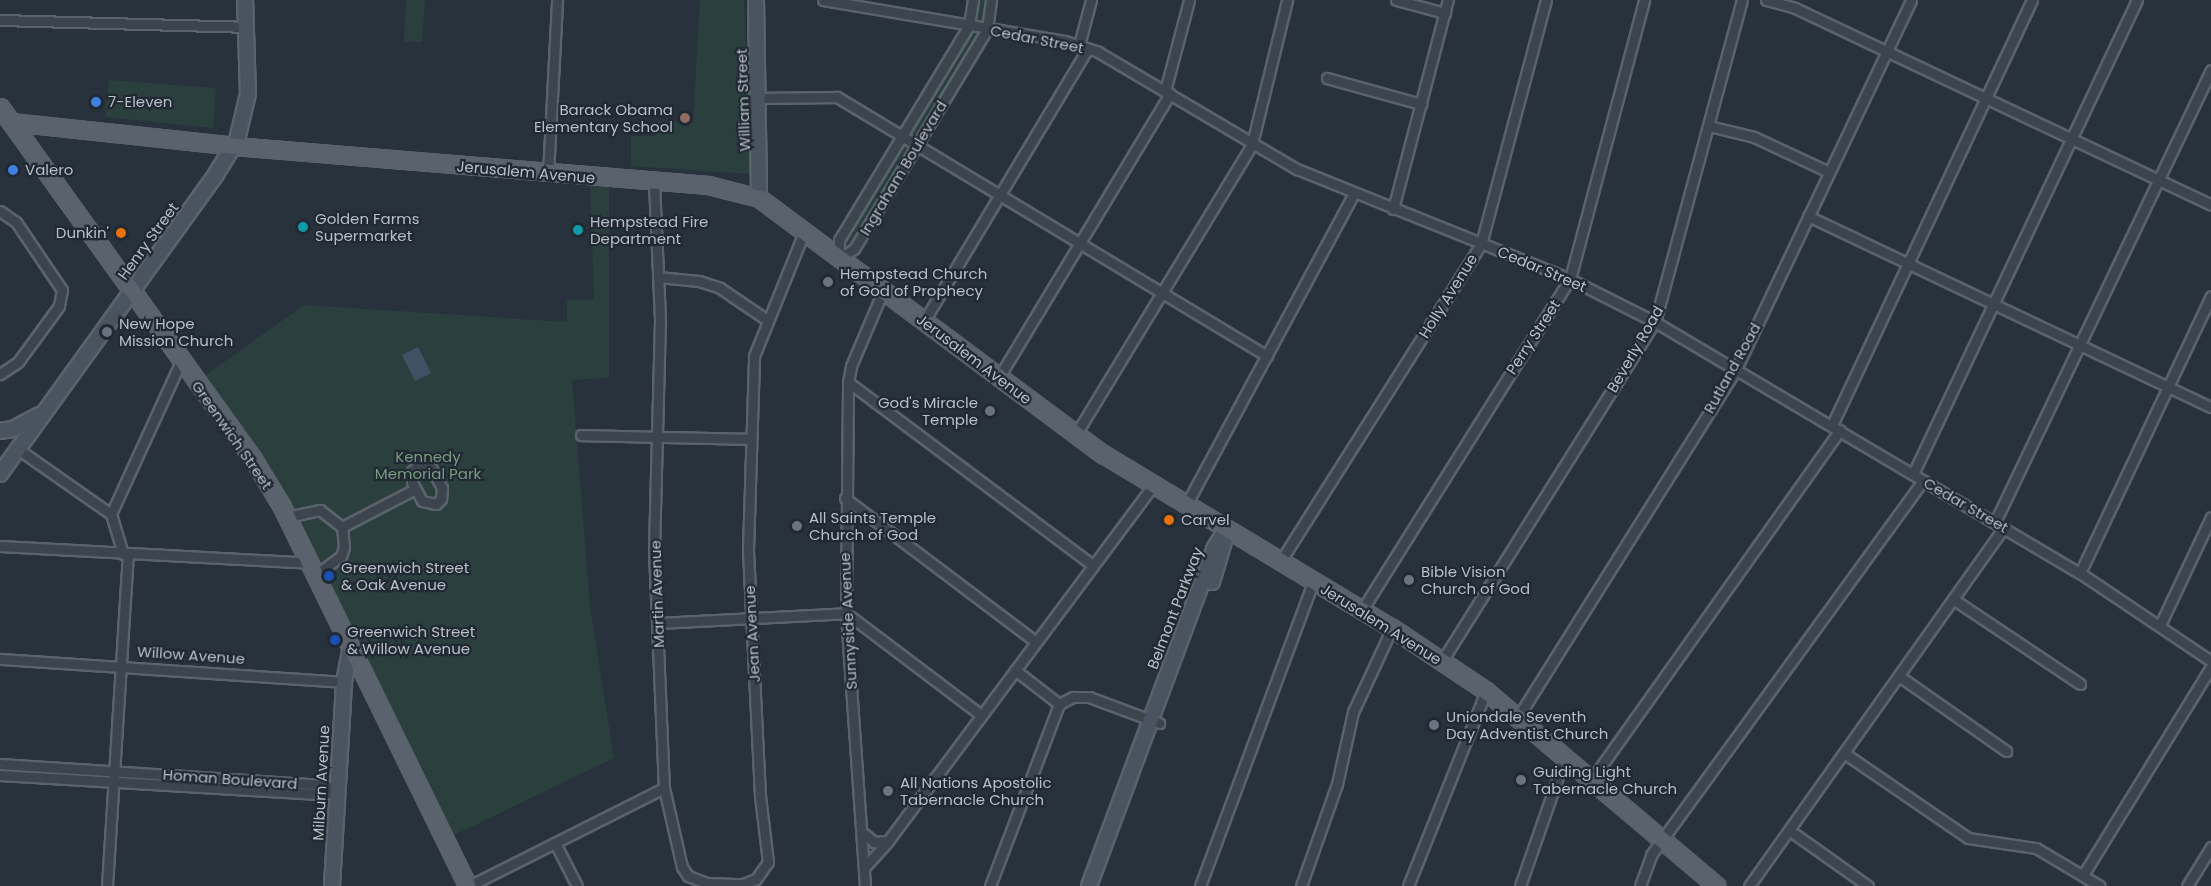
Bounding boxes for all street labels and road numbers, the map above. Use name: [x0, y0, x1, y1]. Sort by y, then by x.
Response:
street label: Cedar Street: [989, 21, 1085, 57]
street label: William Street: [732, 48, 754, 152]
street label: Ingraham Boulevard: [856, 97, 950, 239]
street label: Jerusalem Avenue: [456, 157, 596, 187]
street label: Henry Street: [114, 199, 182, 283]
street label: Cedar Street: [1495, 242, 1589, 296]
street label: Holly Avenue: [1415, 250, 1481, 342]
street label: Perry Street: [1502, 296, 1564, 378]
street label: Beverly Road: [1603, 303, 1667, 395]
street label: Jerusalem Avenue: [913, 310, 1035, 408]
street label: Rutland Road: [1700, 320, 1764, 416]
street label: Greenwich Street: [188, 377, 276, 493]
street label: Cedar Street: [1921, 474, 2011, 536]
street label: Martin Avenue: [646, 540, 668, 648]
street label: Belmont Parkway: [1143, 544, 1207, 672]
street label: Sunnyside Avenue: [835, 552, 861, 690]
street label: Jerusalem Avenue: [1317, 579, 1445, 669]
street label: Jean Avenue: [740, 585, 764, 683]
street label: Willow Avenue: [137, 642, 245, 668]
street label: Milburn Avenue: [309, 725, 333, 841]
street label: Homan Boulevard: [162, 765, 298, 793]

